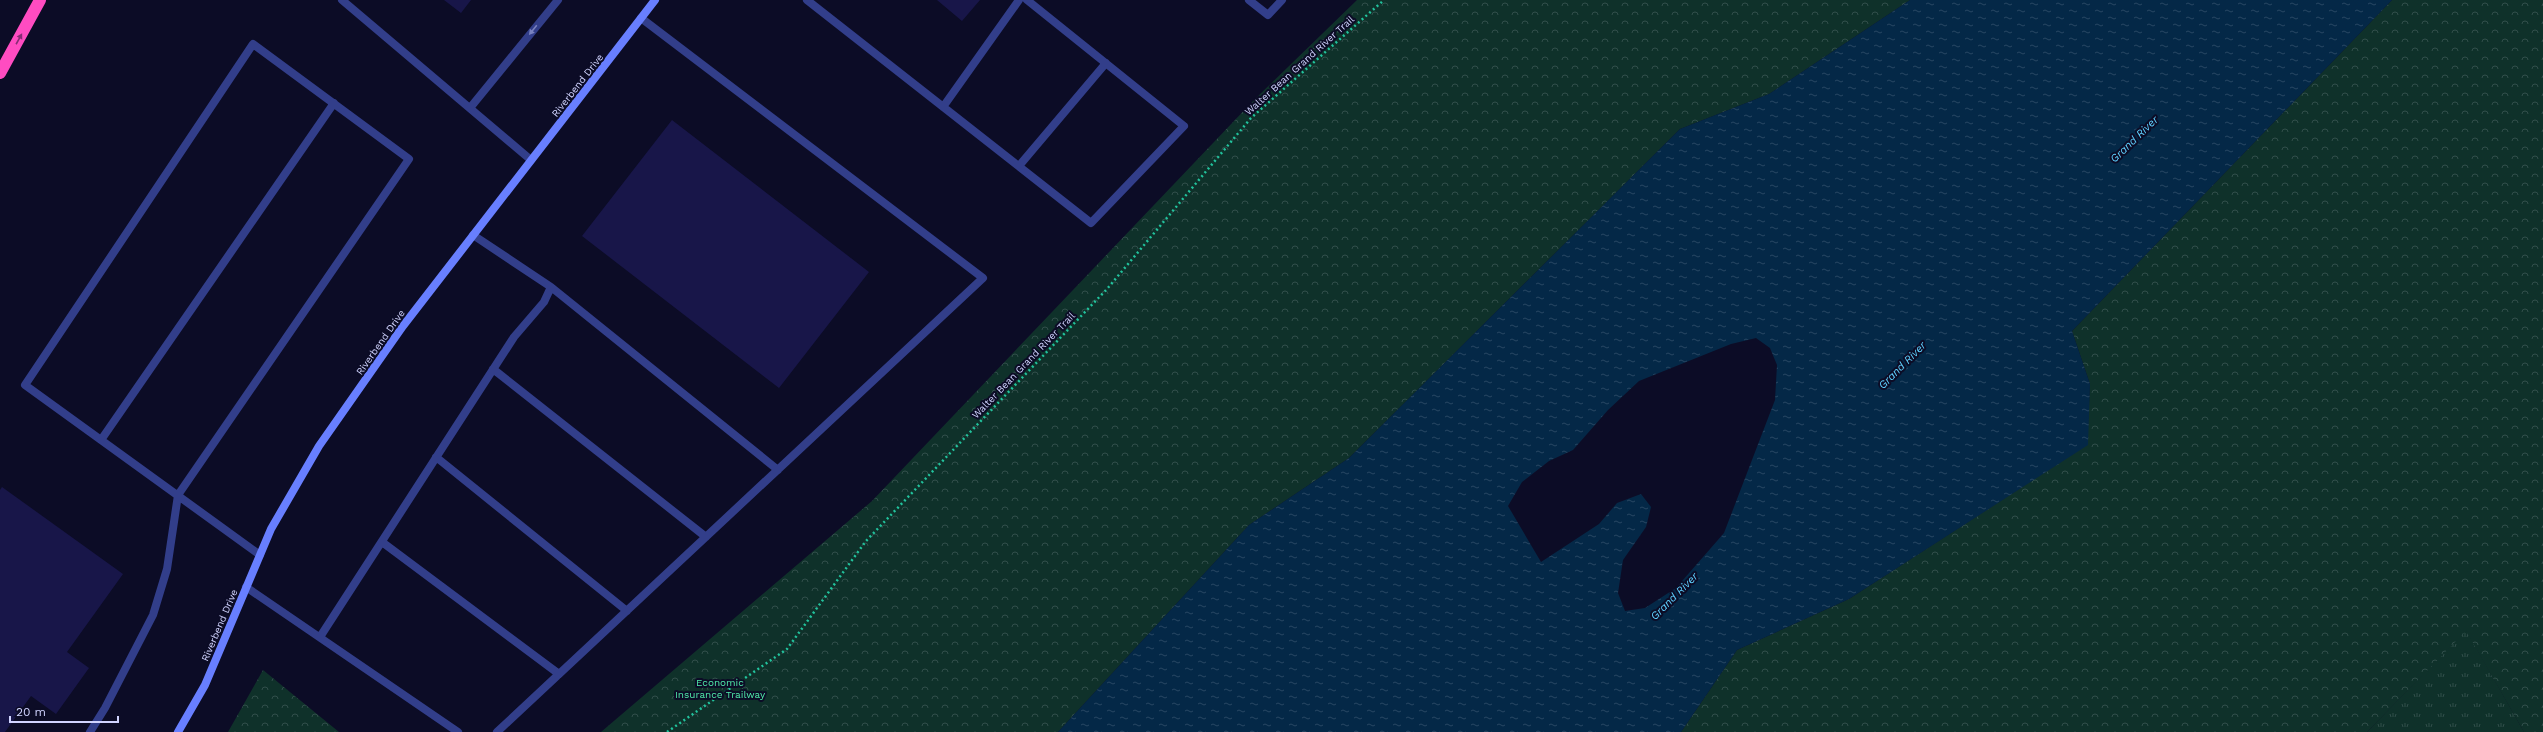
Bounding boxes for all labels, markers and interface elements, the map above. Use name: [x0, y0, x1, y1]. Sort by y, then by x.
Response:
street label: Walter Bean Grand River Trail: [1242, 13, 1356, 117]
one-way arrow: [529, 25, 538, 36]
one-way arrow: [16, 33, 22, 44]
street label: Riverbend Drive: [549, 51, 606, 119]
water label: Grand River: [2108, 113, 2162, 165]
street label: Riverbend Drive: [354, 307, 407, 377]
street label: Walter Bean Grand River Trail: [970, 310, 1077, 421]
water label: Grand River: [1876, 338, 1929, 392]
water label: Grand River: [1648, 569, 1701, 623]
street label: Riverbend Drive: [199, 587, 240, 663]
park label: Economic Insurance Trailway: [675, 677, 766, 700]
scale bar: [10, 698, 118, 724]
text: 20 m: [16, 705, 46, 719]

